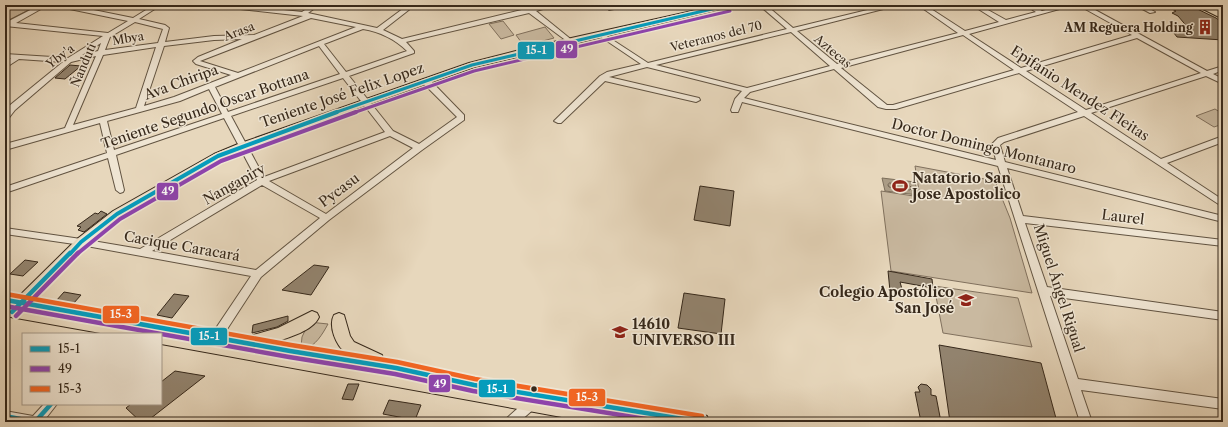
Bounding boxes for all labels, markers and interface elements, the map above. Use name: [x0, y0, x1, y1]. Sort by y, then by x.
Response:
street label: Veteranos del 70: [668, 17, 764, 55]
street label: Arasa: [221, 18, 257, 44]
building icon: AM Reguera Holding: [1196, 18, 1214, 36]
place label: AM Reguera Holding: [1063, 20, 1194, 35]
street label: Mbya: [111, 28, 146, 48]
street label: Aztecas: [811, 31, 855, 71]
street label: Yby'a: [42, 40, 78, 72]
street label: Ñanduti: [66, 40, 99, 89]
line badge: 49: [555, 40, 578, 59]
line badge: 15-1: [517, 41, 555, 60]
street label: Epifanio Mendez Fleitas: [1007, 41, 1153, 145]
text: 49: [560, 42, 574, 56]
text: 15-1: [526, 43, 546, 57]
street label: Teniente José Felix Lopez: [258, 58, 426, 132]
street label: Ava Chiripa: [141, 60, 221, 104]
street label: Teniente Segundo Oscar Bottana: [99, 65, 312, 153]
street label: Doctor Domingo Montanaro: [890, 114, 1078, 178]
street label: Nangapiry: [200, 159, 269, 209]
street label: Pycasu: [315, 169, 363, 211]
place label: Natatorio San Jose Apostolico: [909, 169, 1021, 203]
sports icon: Natatorio San Jose Apostolico: [891, 177, 909, 195]
line badge: 49: [156, 182, 179, 201]
text: 49: [161, 184, 175, 198]
street label: Laurel: [1101, 205, 1145, 229]
street label: Miguel Ángel Rigual: [1030, 222, 1088, 354]
street label: Cacique Caracará: [122, 227, 242, 265]
place label: Colegio Apostólico San José: [819, 283, 954, 317]
school or university icon: Colegio Apostólico San José: [957, 291, 975, 309]
line badge: 15-3: [102, 305, 140, 324]
text: 15-3: [110, 307, 132, 321]
place label: 14610 UNIVERSO III: [632, 315, 735, 349]
school or university icon: 14610 UNIVERSO III: [611, 323, 629, 341]
line badge: 15-1: [190, 327, 228, 346]
text: 15-1: [199, 329, 219, 343]
legend: [22, 333, 162, 405]
text: 15-1: [58, 341, 80, 356]
text: 49: [58, 361, 72, 376]
line badge: 49: [428, 374, 451, 393]
text: 49: [433, 377, 447, 391]
line badge: 15-1: [478, 379, 516, 398]
text: 15-3: [58, 381, 82, 396]
text: 15-1: [487, 382, 507, 396]
unlabelled marker: [529, 384, 539, 394]
line badge: 15-3: [568, 388, 606, 407]
text: 15-3: [576, 390, 598, 404]

